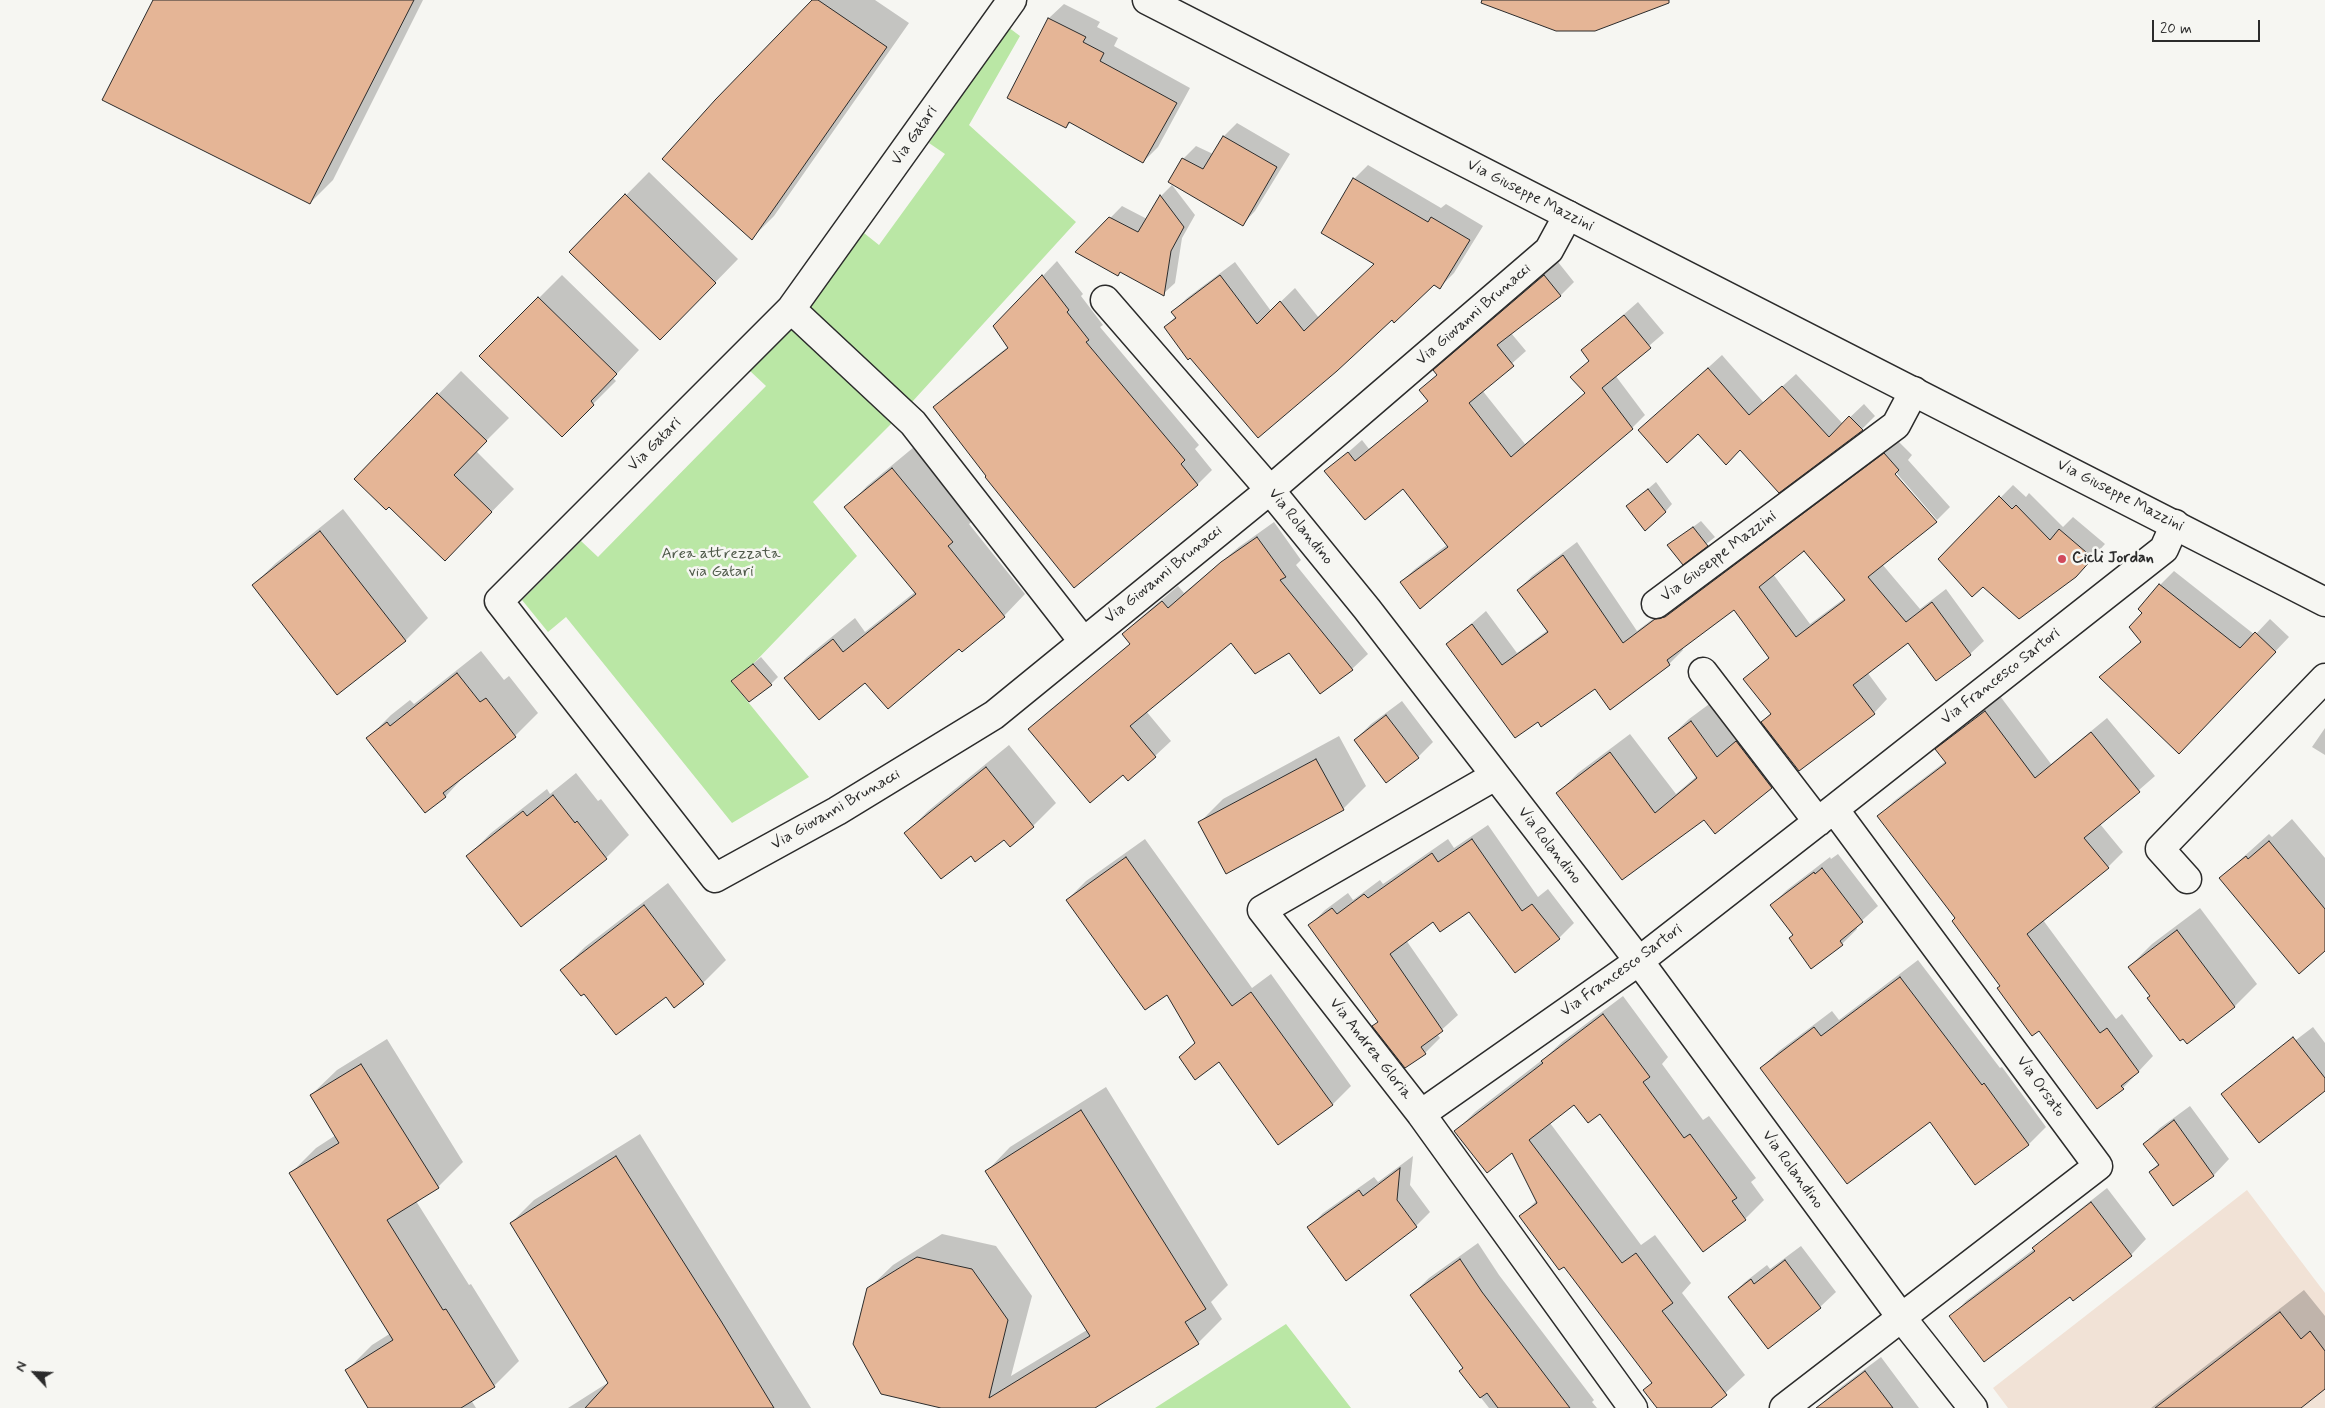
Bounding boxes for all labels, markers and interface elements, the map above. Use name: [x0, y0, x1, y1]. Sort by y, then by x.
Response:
scale bar: [2155, 10, 2262, 42]
text: 20 m: [2160, 19, 2192, 39]
street label: Via Gatari: [888, 103, 942, 169]
street label: Via Giuseppe Mazzini: [1463, 156, 1597, 236]
street label: Via Giovanni Brunacci: [1413, 260, 1535, 370]
street label: Via Gatari: [624, 414, 686, 476]
street label: Via Giuseppe Mazzini: [2053, 456, 2187, 536]
street label: Via Rolandino: [1263, 485, 1337, 569]
street label: Via Giuseppe Mazzini: [1657, 507, 1781, 607]
street label: Via Giovanni Brunacci: [1101, 522, 1227, 628]
park label: Area attrezzata via Gatari: [662, 545, 780, 583]
place label: Cicli Jordan: [2072, 549, 2154, 569]
marker: Cicli Jordan: [2056, 553, 2068, 565]
street label: Via Francesco Sartori: [1938, 624, 2064, 730]
street label: Via Giovanni Brunacci: [768, 765, 904, 855]
street label: Via Rolandino: [1513, 804, 1585, 888]
street label: Via Francesco Sartori: [1557, 920, 1687, 1022]
street label: Via Andrea Gloria: [1324, 994, 1416, 1104]
street label: Via Orsato: [2011, 1053, 2069, 1121]
street label: Via Rolandino: [1757, 1127, 1827, 1213]
north arrow: [10, 1348, 60, 1398]
text: N: [11, 1359, 32, 1375]

